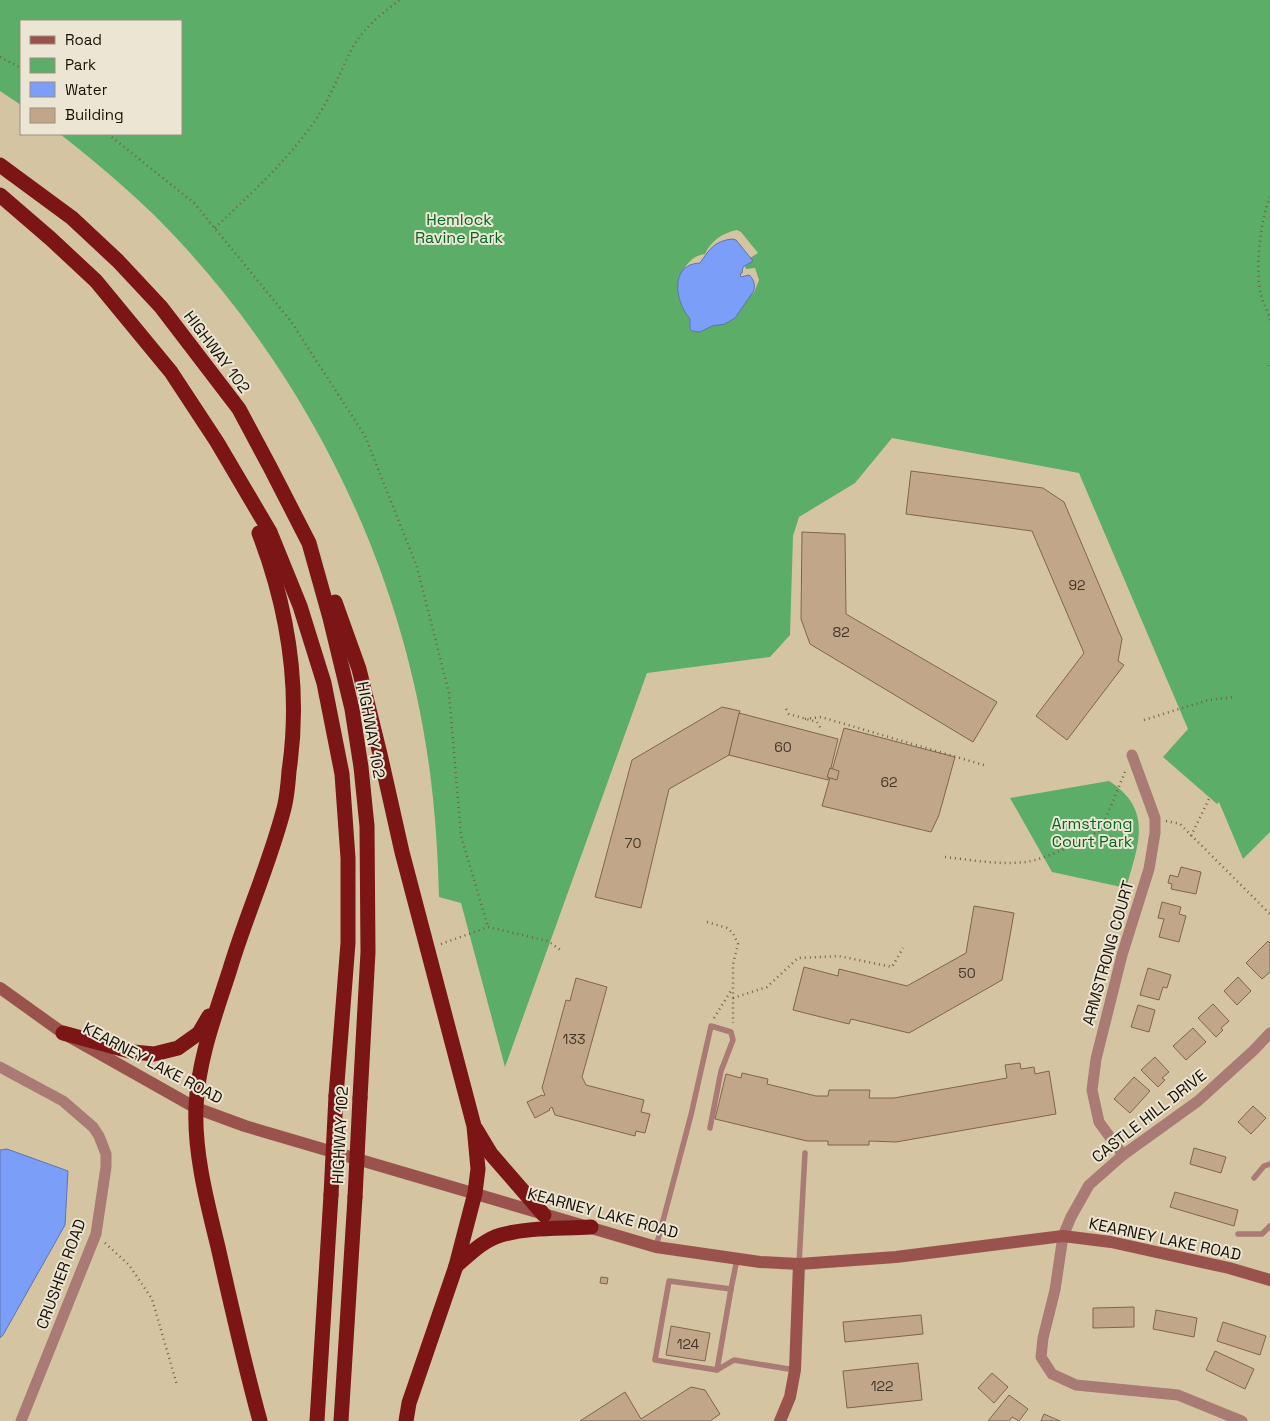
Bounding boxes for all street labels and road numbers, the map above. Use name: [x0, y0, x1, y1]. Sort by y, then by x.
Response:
street label: HIGHWAY 102: [179, 306, 255, 398]
street label: HIGHWAY 102: [352, 680, 390, 780]
street label: ARMSTRONG COURT: [1077, 878, 1139, 1028]
street label: KEARNEY LAKE ROAD: [80, 1017, 226, 1109]
street label: CASTLE HILL DRIVE: [1087, 1065, 1211, 1167]
street label: HIGHWAY 102: [327, 1085, 353, 1185]
street label: KEARNEY LAKE ROAD: [525, 1183, 681, 1243]
street label: KEARNEY LAKE ROAD: [1087, 1213, 1243, 1265]
street label: CRUSHER ROAD: [31, 1216, 91, 1332]

